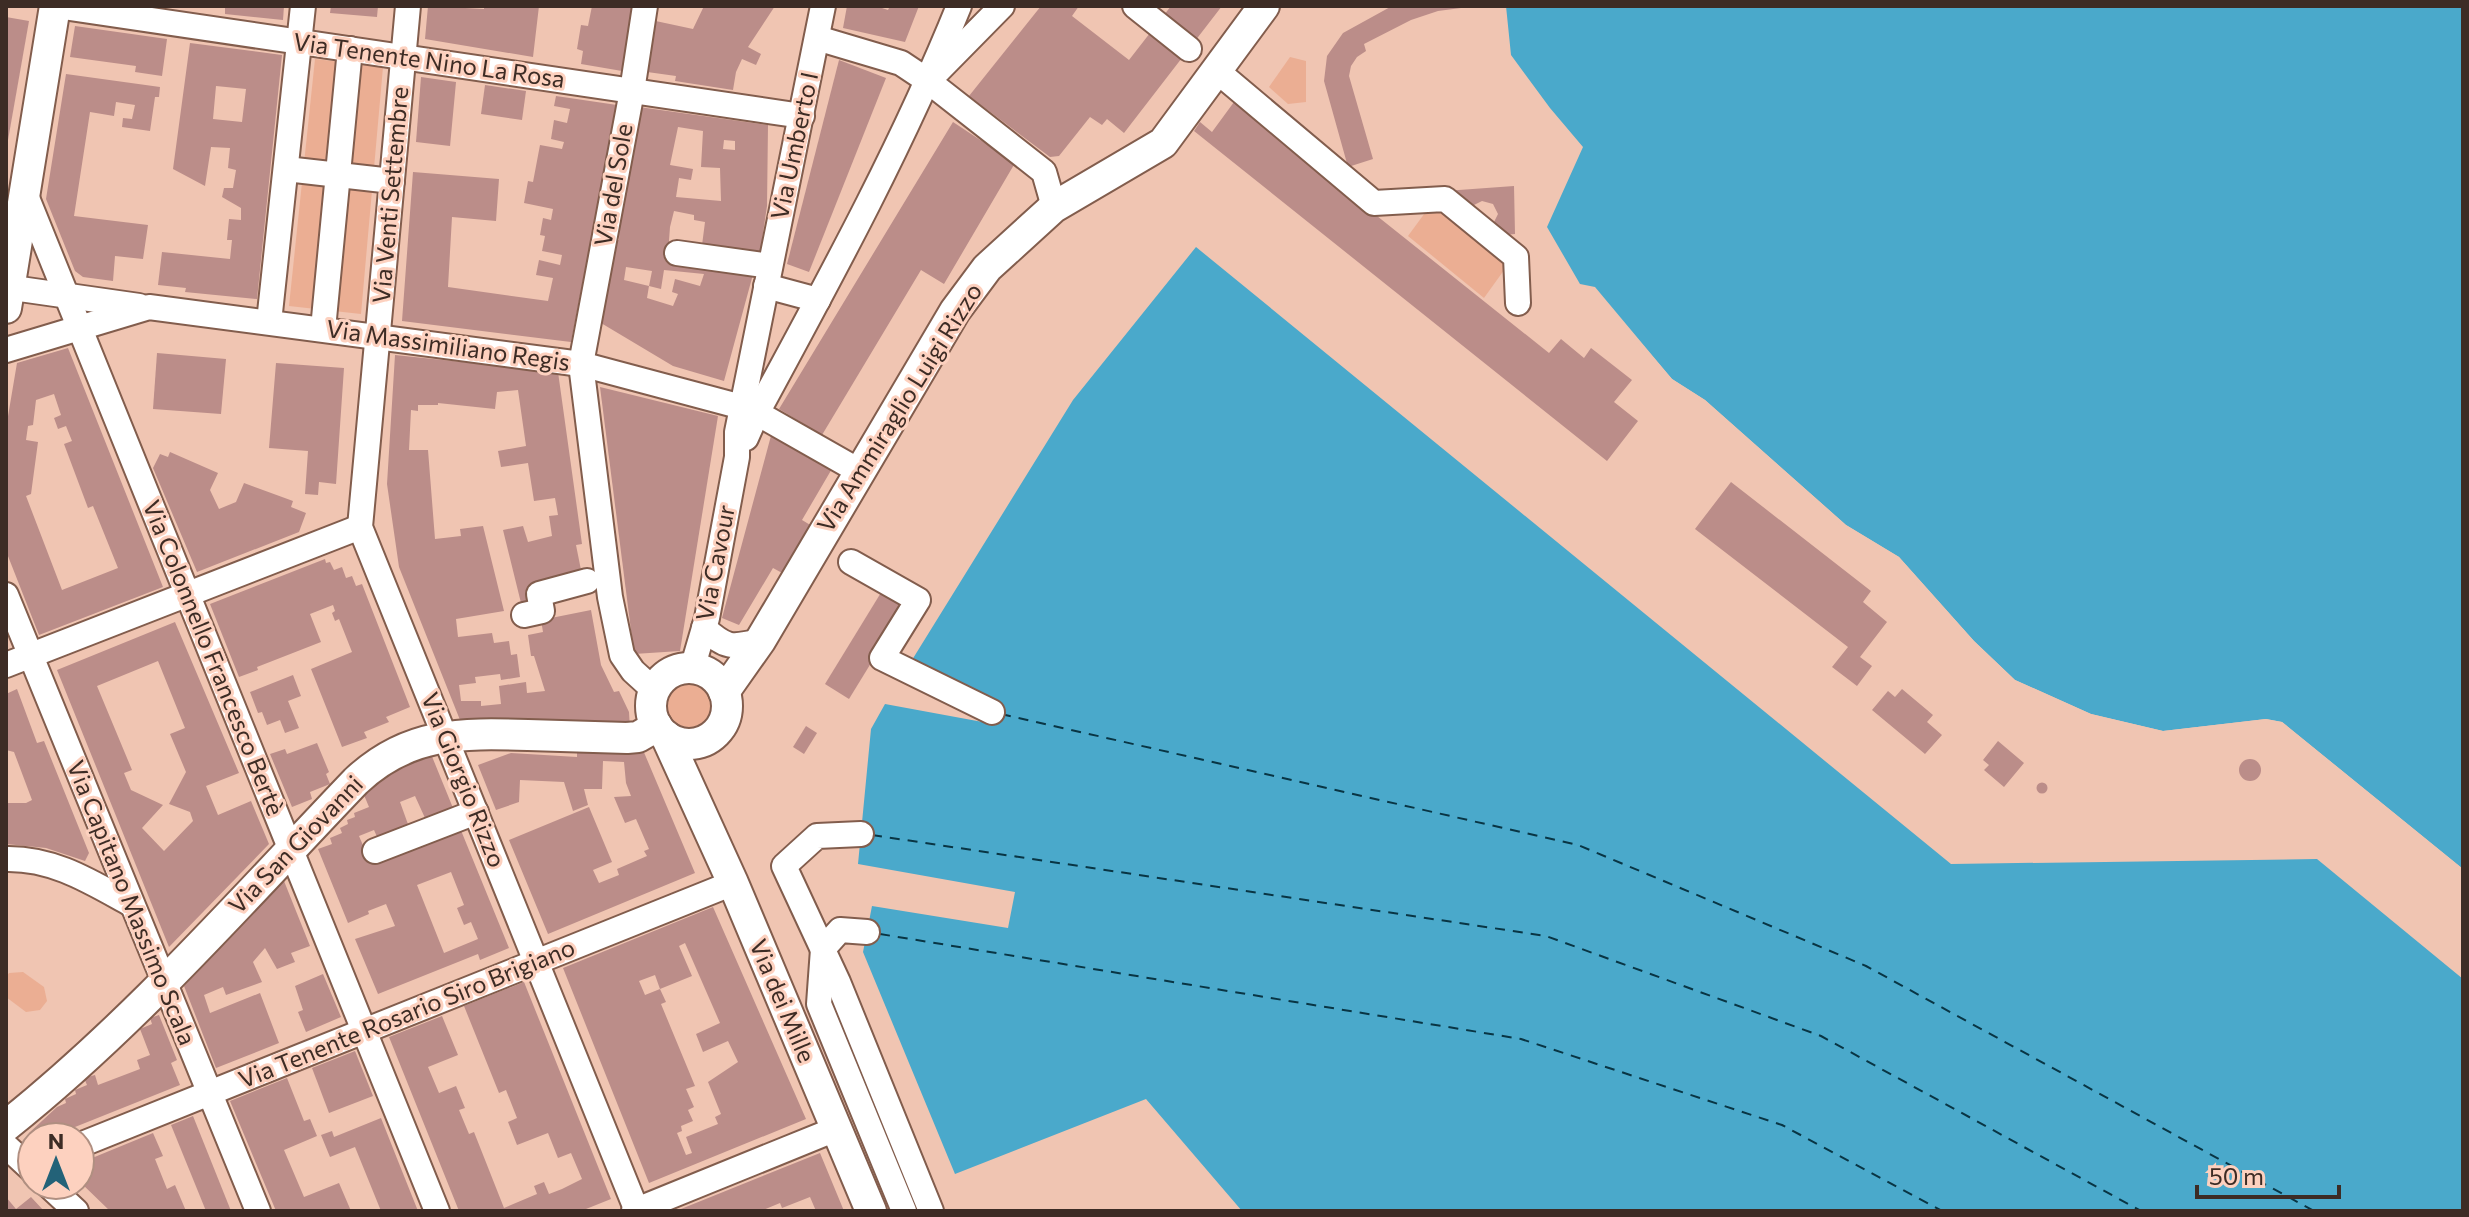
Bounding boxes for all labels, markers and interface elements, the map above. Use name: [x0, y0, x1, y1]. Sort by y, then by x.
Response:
street label: Via Tenente Nino La Rosa: [292, 26, 567, 93]
street label: Via Umberto I: [764, 69, 823, 222]
street label: Via Venti Settembre: [366, 85, 413, 304]
street label: Via del Sole: [587, 121, 638, 248]
street label: Via Ammiraglio Luigi Rizzo: [810, 277, 987, 537]
street label: Via Massimiliano Regis: [325, 313, 572, 376]
street label: Via Colonnello Francesco Bertè: [138, 495, 291, 819]
street label: Via Cavour: [689, 502, 740, 623]
street label: Via Giorgio Rizzo: [416, 688, 513, 871]
street label: Via Capitano Massimo Scala: [62, 756, 203, 1049]
street label: Via San Giovanni: [222, 769, 368, 919]
street label: Via Tenente Rosario Siro Brigiano: [234, 932, 579, 1093]
street label: Via dei Mille: [744, 934, 822, 1066]
north arrow: [16, 1121, 96, 1201]
text: N: [48, 1127, 64, 1154]
scale bar: [2197, 1149, 2339, 1199]
text: 50 m: [2209, 1161, 2264, 1190]

